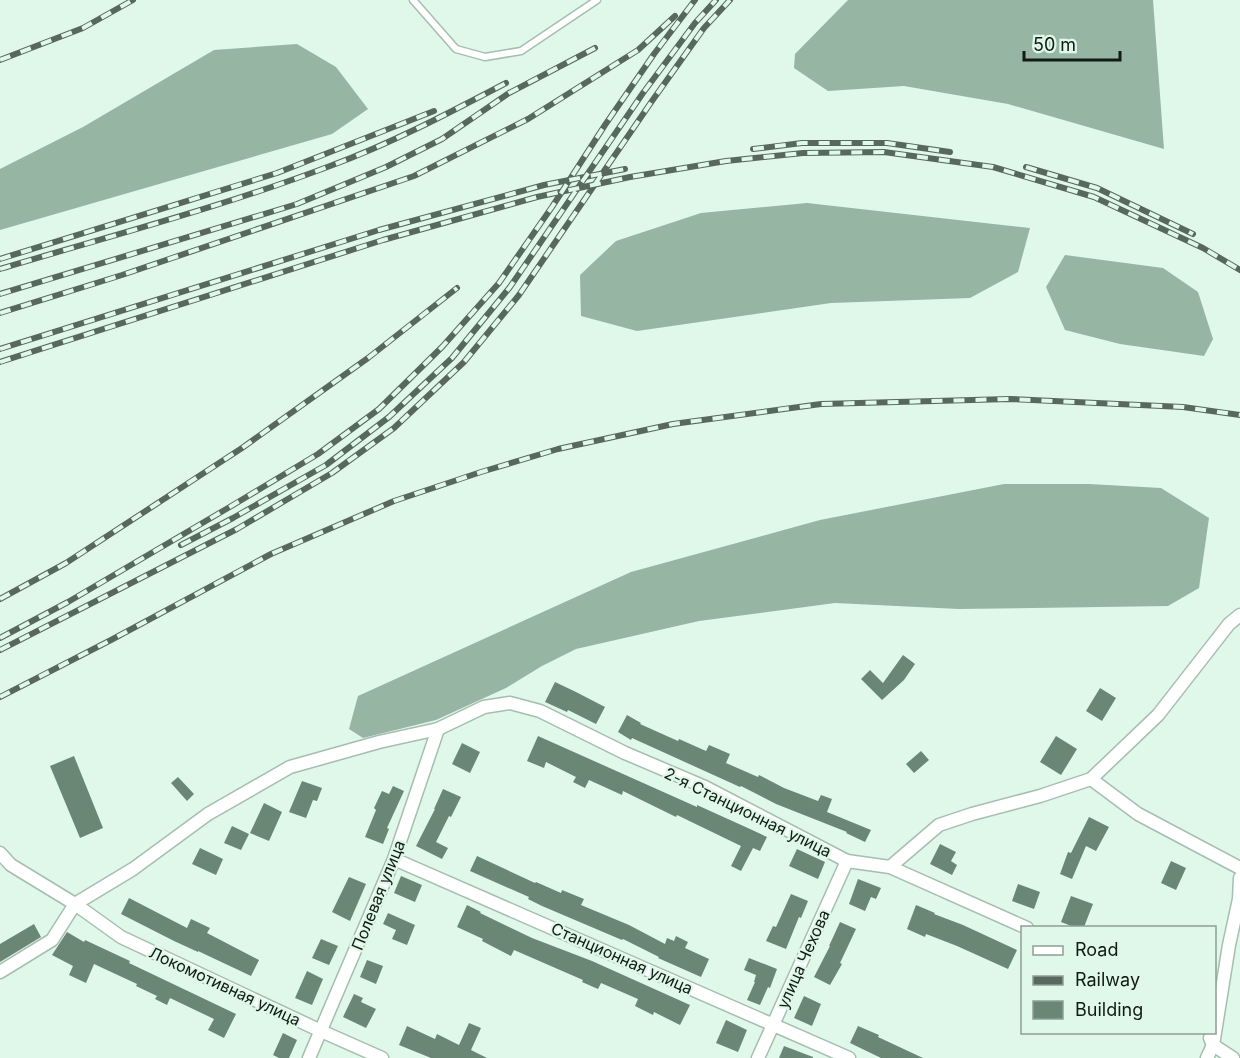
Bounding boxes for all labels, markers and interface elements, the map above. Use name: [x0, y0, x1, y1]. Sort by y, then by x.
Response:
scale bar: [1024, 24, 1120, 62]
text: 50 m: [1033, 34, 1076, 55]
street label: 2-я Станционная улица: [661, 763, 835, 861]
street label: Полевая улица: [347, 837, 409, 953]
street label: улица Чехова: [772, 906, 834, 1012]
street label: Станционная улица: [548, 918, 696, 998]
legend: [1021, 926, 1216, 1034]
text: Road: [1075, 939, 1118, 960]
street label: Локомотивная улица: [146, 942, 304, 1030]
text: Railway: [1075, 969, 1140, 990]
text: Building: [1075, 999, 1143, 1020]

